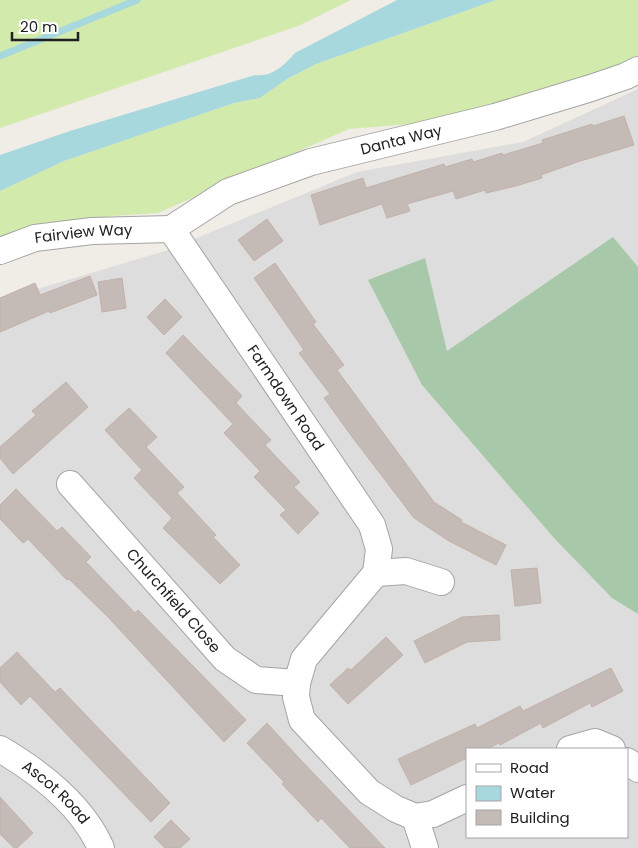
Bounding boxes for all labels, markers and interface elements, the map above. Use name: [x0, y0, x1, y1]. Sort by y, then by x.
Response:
scale bar: [12, 10, 79, 42]
text: 20 m: [20, 16, 58, 37]
street label: Danta Way: [358, 119, 444, 160]
street label: Fairview Way: [33, 219, 133, 248]
street label: Farmdown Road: [243, 341, 329, 454]
street label: Churchfield Close: [122, 544, 226, 657]
legend: [466, 748, 628, 838]
street label: Ascot Road: [18, 755, 95, 828]
text: Road: [510, 757, 549, 778]
text: Water: [510, 782, 556, 803]
text: Building: [510, 807, 570, 828]

